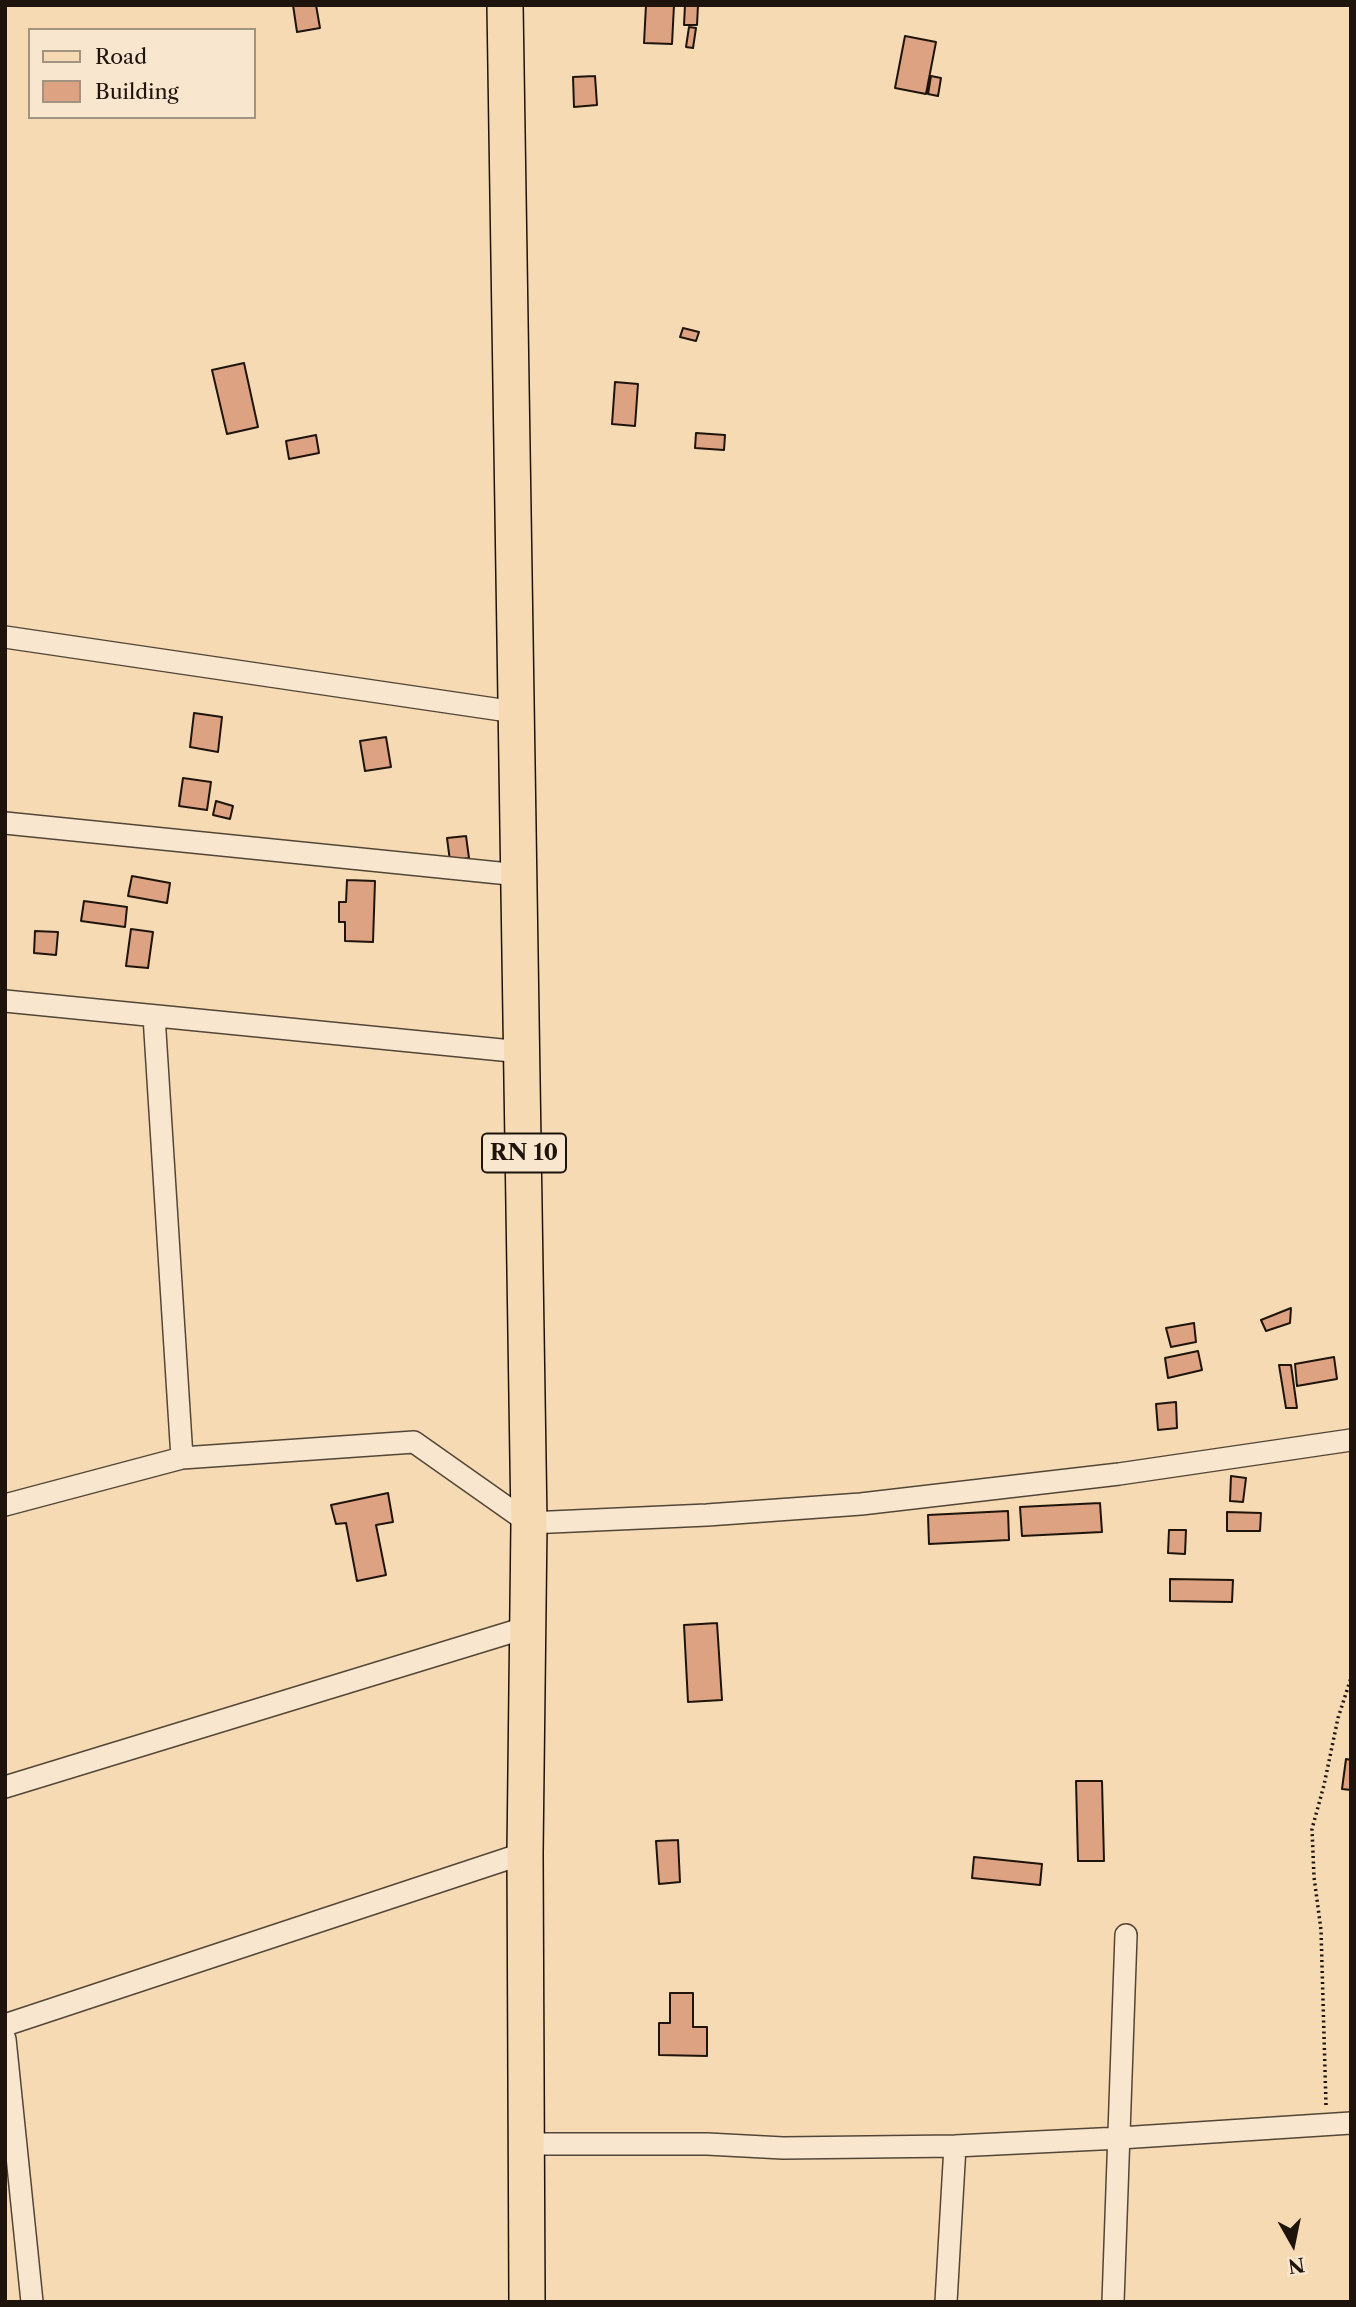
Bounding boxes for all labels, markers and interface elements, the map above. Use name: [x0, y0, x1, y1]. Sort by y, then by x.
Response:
legend: [28, 28, 256, 119]
text: Road: [95, 44, 147, 69]
text: Building: [95, 79, 179, 104]
road number: RN 10: [482, 1134, 566, 1172]
north arrow: [1258, 2209, 1328, 2279]
text: N: [1286, 2253, 1306, 2278]

